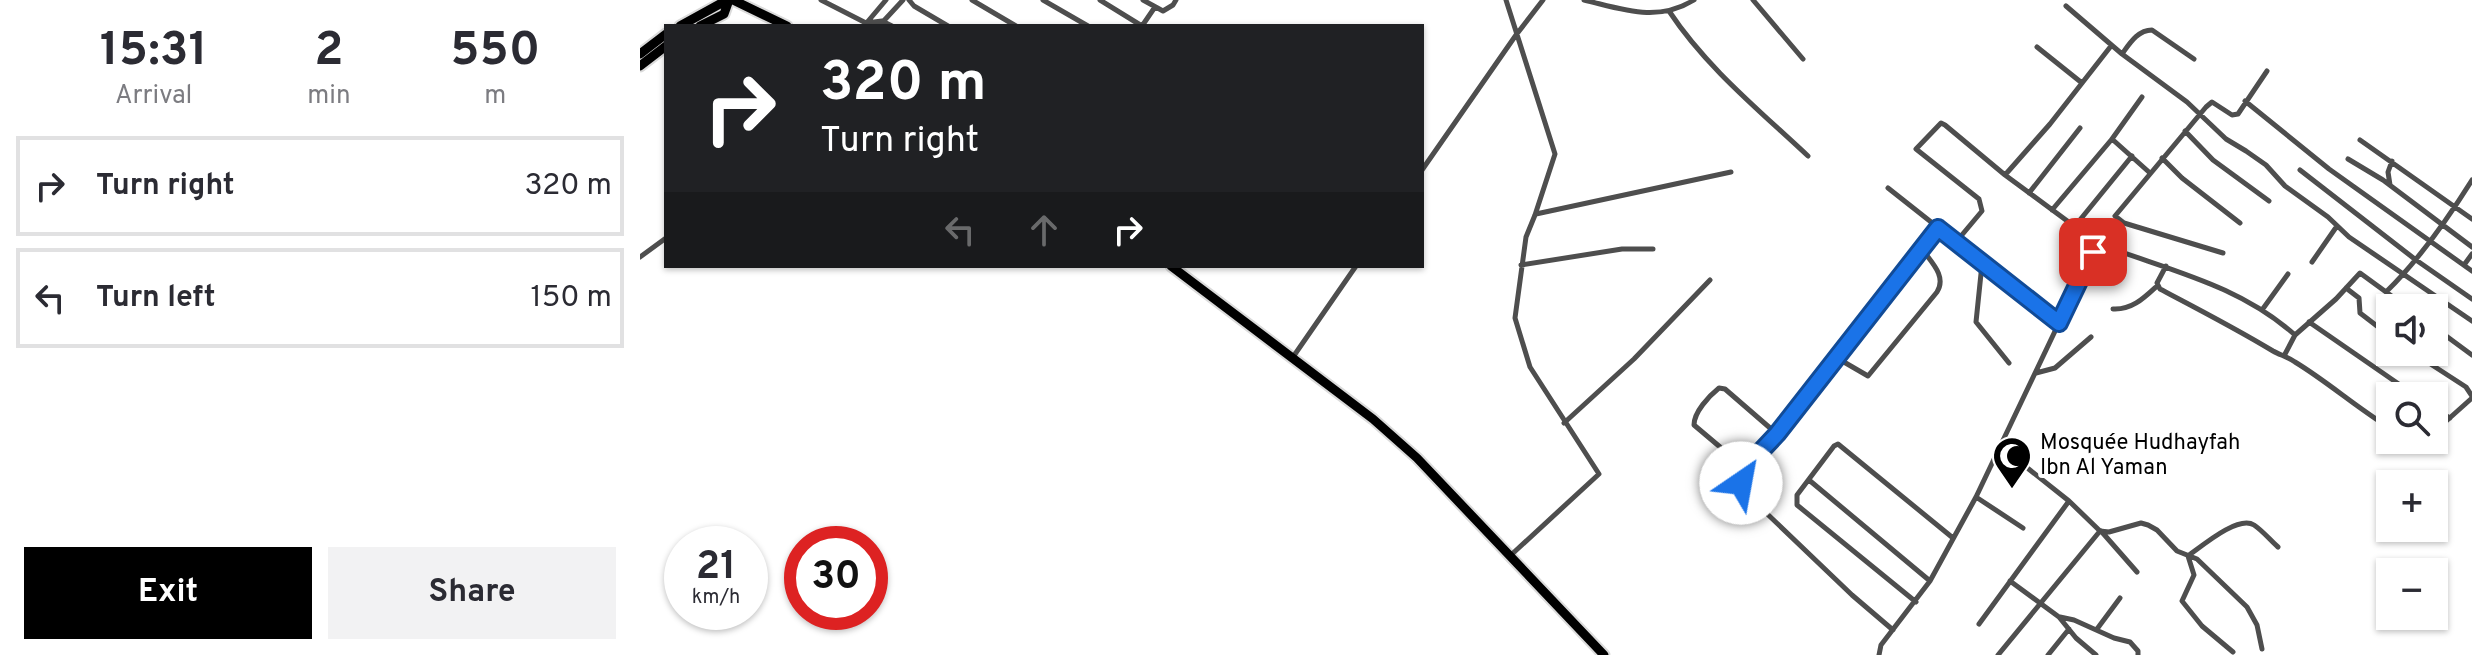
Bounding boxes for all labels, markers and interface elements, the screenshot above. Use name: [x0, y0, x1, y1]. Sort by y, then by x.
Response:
text: 15:31: [100, 22, 208, 82]
text: 2: [314, 22, 344, 82]
text: 550: [450, 22, 540, 82]
text: 320 m: [820, 50, 987, 120]
icon: right: [688, 56, 792, 160]
text: Arrival: [115, 80, 192, 113]
text: min: [307, 80, 351, 113]
text: m: [484, 80, 506, 113]
text: Turn right: [820, 119, 979, 165]
icon: right: [28, 164, 72, 208]
text: Turn right: [96, 168, 234, 205]
text: 320 m: [524, 168, 612, 205]
icon: left: [938, 208, 982, 252]
icon: ahead: [1022, 208, 1066, 252]
icon: right: [1106, 208, 1150, 252]
pin: [2059, 218, 2127, 286]
icon: arrive: [2071, 230, 2115, 274]
icon: left: [28, 276, 72, 320]
text: Turn left: [96, 280, 216, 317]
text: 150 m: [531, 280, 612, 317]
map controls: [2376, 294, 2448, 630]
button: sound: [2376, 294, 2448, 366]
button: search: [2376, 382, 2448, 454]
place label: Mosquée Hudhayfah Ibn Al Yaman: [2040, 430, 2240, 482]
mosque icon: Mosquée Hudhayfah Ibn Al Yaman: [1991, 435, 2033, 490]
position arrow: [1699, 441, 1783, 525]
button: +: [2376, 470, 2448, 542]
speed limit sign: 30: [784, 526, 888, 630]
text: 21: [696, 543, 736, 593]
button: Exit: [24, 547, 312, 639]
button: Share: [328, 547, 616, 639]
button: −: [2376, 558, 2448, 630]
text: km/h: [692, 585, 740, 611]

